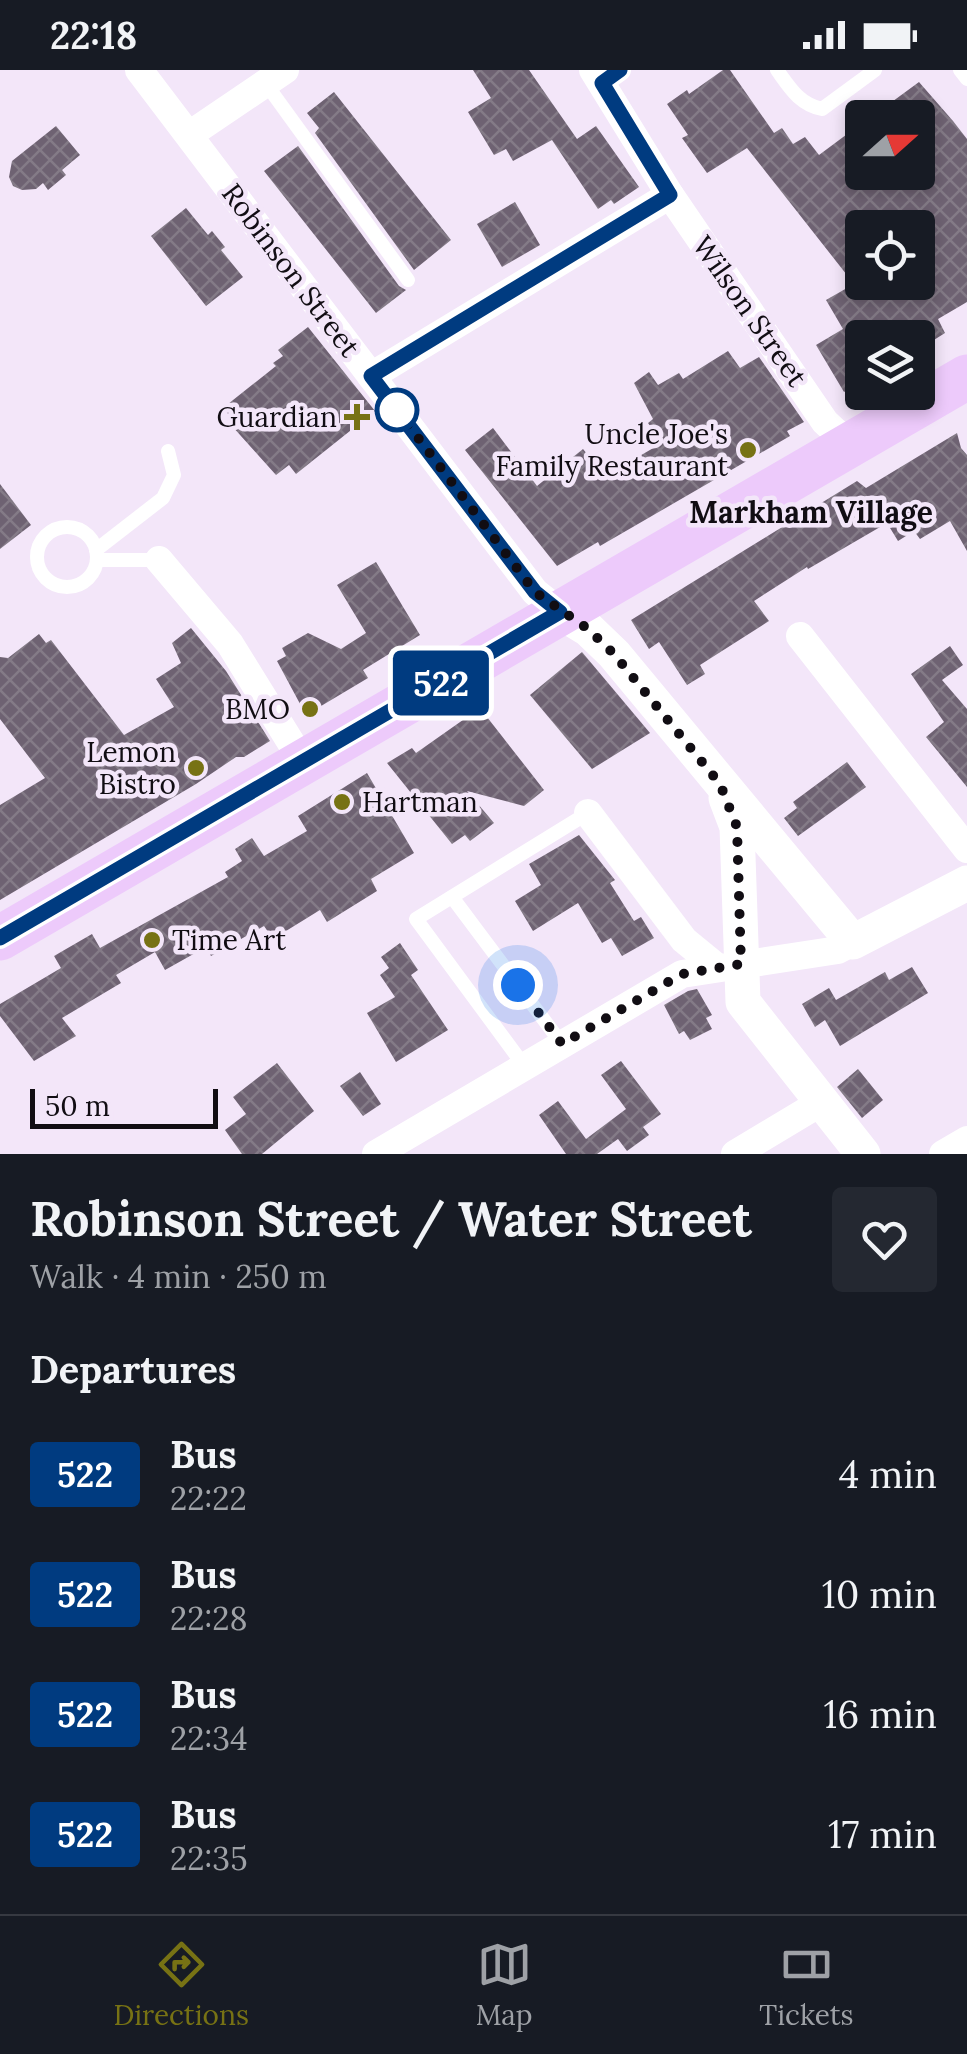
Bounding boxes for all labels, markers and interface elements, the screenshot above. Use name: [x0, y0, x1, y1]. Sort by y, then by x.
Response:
text: 22:18: [50, 11, 137, 59]
north arrow: [845, 100, 935, 190]
map controls: [845, 100, 935, 410]
street label: Robinson Street: [214, 176, 368, 364]
button: locate: [845, 210, 935, 300]
street label: Wilson Street: [685, 229, 815, 394]
button: layers: [845, 320, 935, 410]
unlabelled marker: [376, 389, 418, 431]
place label: Guardian: [217, 399, 337, 435]
marker: Guardian: [346, 406, 368, 428]
place label: Uncle Joe's Family Restaurant: [495, 416, 728, 484]
marker: Uncle Joe's Family Restaurant: [737, 439, 759, 461]
district label: Markham Village: [689, 493, 933, 532]
line badge: 522: [384, 650, 498, 716]
text: 522: [413, 661, 469, 706]
place label: BMO: [225, 691, 290, 727]
marker: BMO: [299, 698, 321, 720]
place label: Lemon Bistro: [86, 734, 176, 802]
marker: Lemon Bistro: [185, 757, 207, 779]
place label: Hartman: [362, 784, 478, 820]
marker: Hartman: [331, 791, 353, 813]
place label: Time Art: [172, 922, 286, 958]
marker: Time Art: [141, 929, 163, 951]
your location: [493, 960, 543, 1010]
scale bar: [30, 1084, 218, 1128]
text: 50 m: [45, 1088, 110, 1124]
button: heart: [832, 1187, 937, 1292]
text: Robinson Street / Water Street: [30, 1188, 752, 1249]
text: Walk · 4 min · 250 m: [30, 1256, 327, 1297]
text: Departures: [30, 1345, 236, 1393]
text: Bus: [170, 1430, 237, 1478]
text: 4 min: [839, 1450, 937, 1498]
text: 522: [57, 1452, 113, 1497]
text: 22:22: [170, 1478, 247, 1519]
text: Bus: [170, 1550, 237, 1598]
text: 10 min: [822, 1570, 937, 1618]
text: 522: [57, 1572, 113, 1617]
text: 22:28: [170, 1598, 248, 1639]
text: Bus: [170, 1670, 237, 1718]
text: 16 min: [823, 1690, 937, 1738]
text: 522: [57, 1692, 113, 1737]
text: 22:34: [170, 1718, 248, 1759]
text: Bus: [170, 1790, 237, 1838]
text: 17 min: [828, 1810, 937, 1858]
text: 522: [57, 1812, 113, 1857]
text: 22:35: [170, 1838, 248, 1879]
tab: Directions: [113, 1937, 249, 2033]
tab: Map: [476, 1937, 533, 2033]
tab: Tickets: [759, 1937, 854, 2033]

